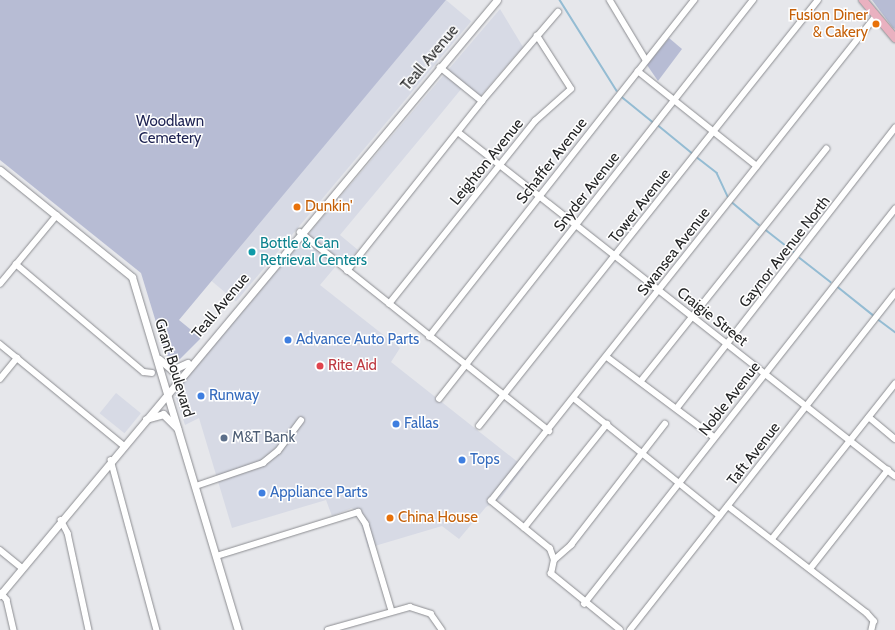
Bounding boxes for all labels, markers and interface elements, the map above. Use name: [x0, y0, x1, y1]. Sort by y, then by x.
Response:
place label: Fusion Diner & Cakery: [789, 6, 868, 41]
marker: Fusion Diner & Cakery: [871, 19, 881, 29]
street label: Teall Avenue: [397, 22, 463, 94]
park label: Woodlawn Cemetery: [136, 112, 204, 147]
street label: Schaffer Avenue: [513, 114, 591, 208]
street label: Leighton Avenue: [447, 115, 527, 209]
street label: Snyder Avenue: [550, 149, 624, 235]
street label: Tower Avenue: [605, 165, 675, 247]
street label: Gaynor Avenue North: [736, 193, 834, 311]
place label: Dunkin': [305, 198, 353, 216]
marker: Dunkin': [292, 202, 302, 212]
street label: Swansea Avenue: [634, 204, 714, 300]
place label: Bottle & Can Retrieval Centers: [260, 234, 367, 269]
marker: Bottle & Can Retrieval Centers: [247, 247, 257, 257]
street label: Teall Avenue: [188, 270, 254, 342]
street label: Craigie Street: [673, 284, 751, 350]
street label: Grant Boulevard: [150, 317, 198, 419]
place label: Advance Auto Parts: [296, 331, 419, 349]
marker: Advance Auto Parts: [283, 335, 293, 345]
place label: Rite Aid: [328, 357, 377, 375]
street label: Noble Avenue: [696, 358, 764, 440]
marker: Rite Aid: [315, 361, 325, 371]
place label: Runway: [209, 387, 259, 405]
marker: Runway: [196, 391, 206, 401]
place label: Fallas: [404, 415, 439, 433]
marker: Fallas: [391, 419, 401, 429]
street label: Taft Avenue: [724, 419, 784, 489]
place label: M&T Bank: [232, 429, 295, 447]
marker: M&T Bank: [219, 433, 229, 443]
place label: Tops: [470, 451, 500, 469]
marker: Tops: [457, 455, 467, 465]
place label: Appliance Parts: [270, 484, 368, 502]
marker: Appliance Parts: [257, 488, 267, 498]
place label: China House: [398, 509, 478, 527]
marker: China House: [385, 513, 395, 523]

